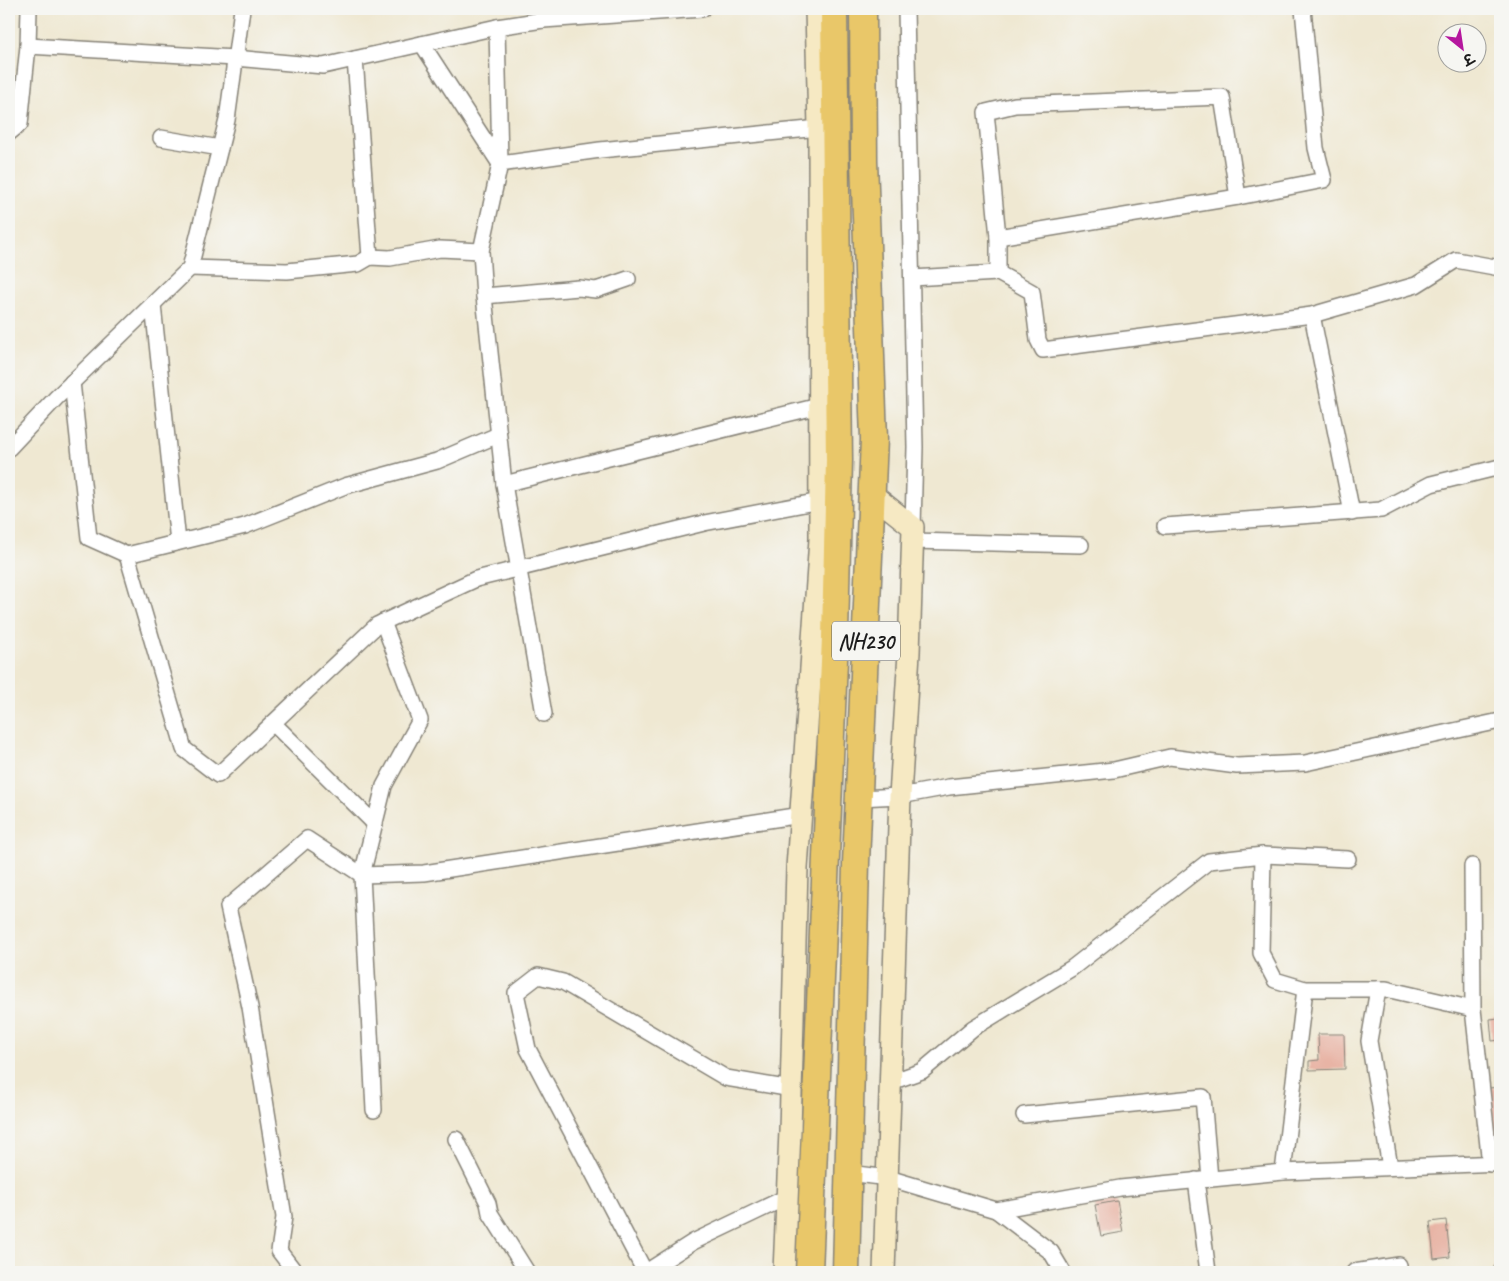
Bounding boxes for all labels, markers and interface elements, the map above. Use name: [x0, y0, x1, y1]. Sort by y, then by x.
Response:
north arrow: [1436, 22, 1486, 72]
text: उ: [1459, 48, 1478, 69]
road number: NH230: [832, 621, 900, 660]

